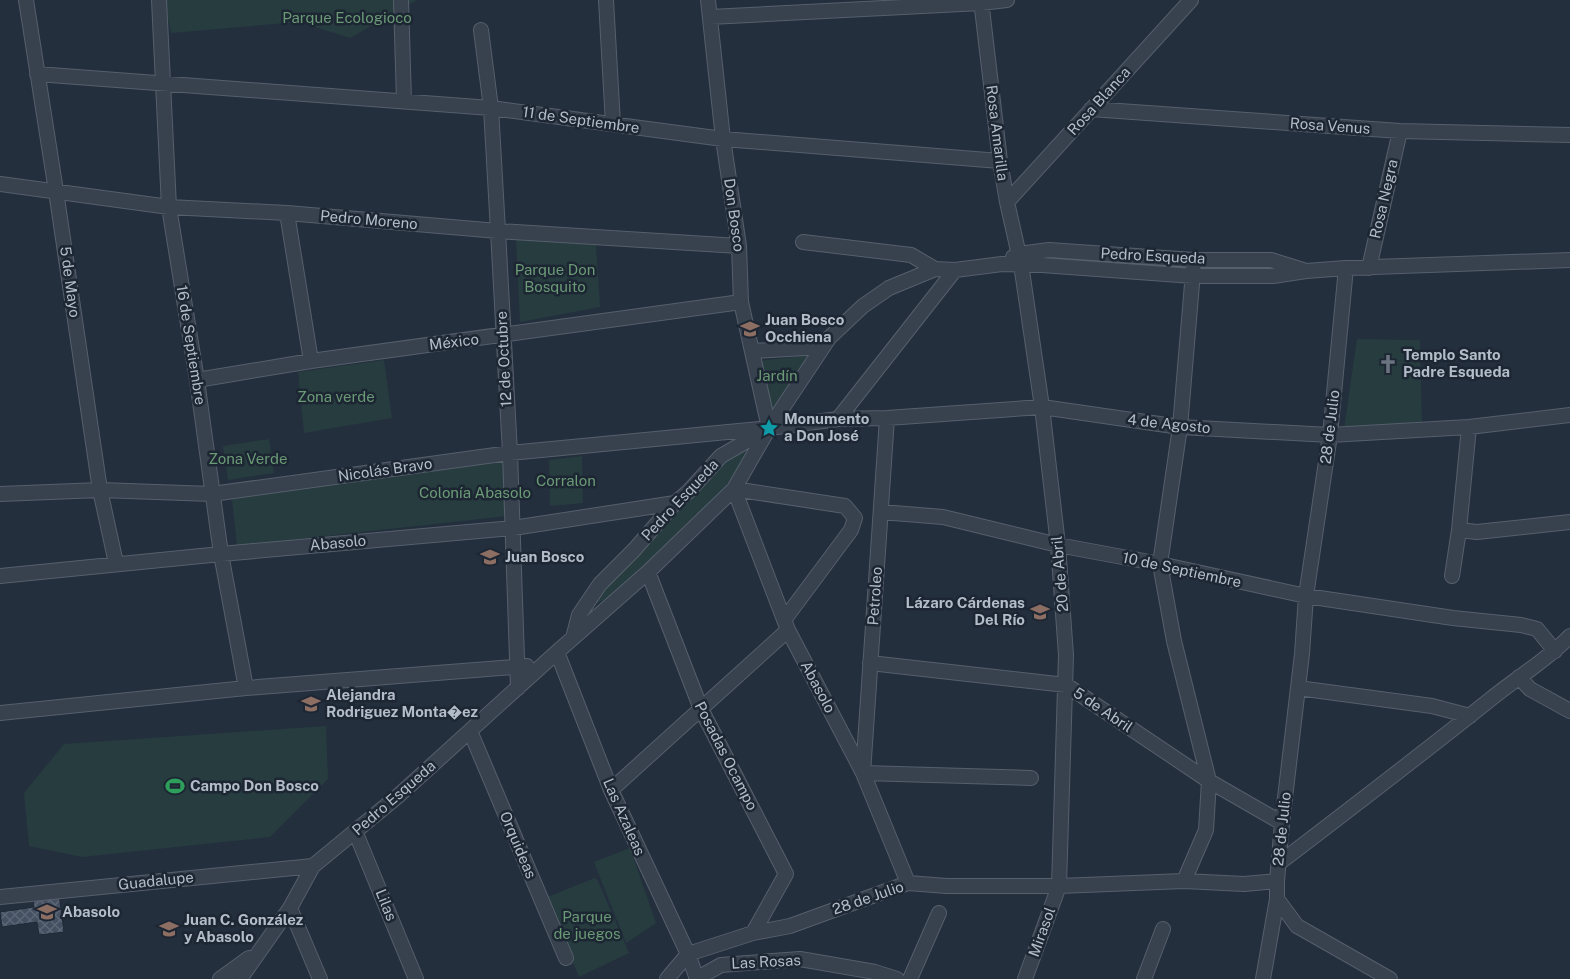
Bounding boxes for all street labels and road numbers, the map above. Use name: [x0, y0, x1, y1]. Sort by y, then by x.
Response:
street label: Rosa Blanca: [1064, 63, 1134, 138]
street label: Rosa Amarilla: [983, 84, 1012, 182]
street label: 11 de Septiembre: [521, 103, 641, 136]
street label: Rosa Venus: [1289, 114, 1371, 137]
street label: Rosa Negra: [1366, 158, 1401, 240]
street label: Don Bosco: [721, 177, 748, 253]
street label: Pedro Moreno: [320, 207, 418, 232]
street label: Pedro Esqueda: [1100, 244, 1206, 267]
street label: 5 de Mayo: [57, 245, 84, 319]
street label: 16 de Septiembre: [174, 284, 209, 406]
street label: 12 de Octubre: [493, 311, 514, 407]
street label: México: [428, 330, 480, 353]
street label: 28 de Julio: [1317, 389, 1342, 465]
street label: 4 de Agosto: [1127, 411, 1211, 436]
street label: Nicolás Bravo: [337, 454, 433, 485]
street label: Pedro Esqueda: [638, 456, 722, 544]
street label: Abasolo: [309, 532, 367, 553]
street label: 20 de Abril: [1048, 535, 1071, 613]
street label: 10 de Septiembre: [1121, 549, 1243, 590]
street label: Petroleo: [864, 566, 885, 626]
street label: Abasolo: [798, 658, 839, 716]
street label: 5 de Abril: [1070, 684, 1136, 736]
street label: Posadas Ocampo: [692, 699, 761, 813]
street label: Pedro Esqueda: [349, 757, 439, 838]
street label: Las Azaleas: [600, 776, 649, 858]
street label: 28 de Julio: [1269, 791, 1294, 867]
street label: Orquideas: [497, 809, 540, 881]
street label: Guadalupe: [117, 868, 195, 893]
street label: 28 de Julio: [830, 877, 906, 918]
street label: Lilas: [372, 886, 400, 923]
street label: Mirasol: [1025, 905, 1058, 959]
street label: Las Rosas: [731, 951, 801, 972]

